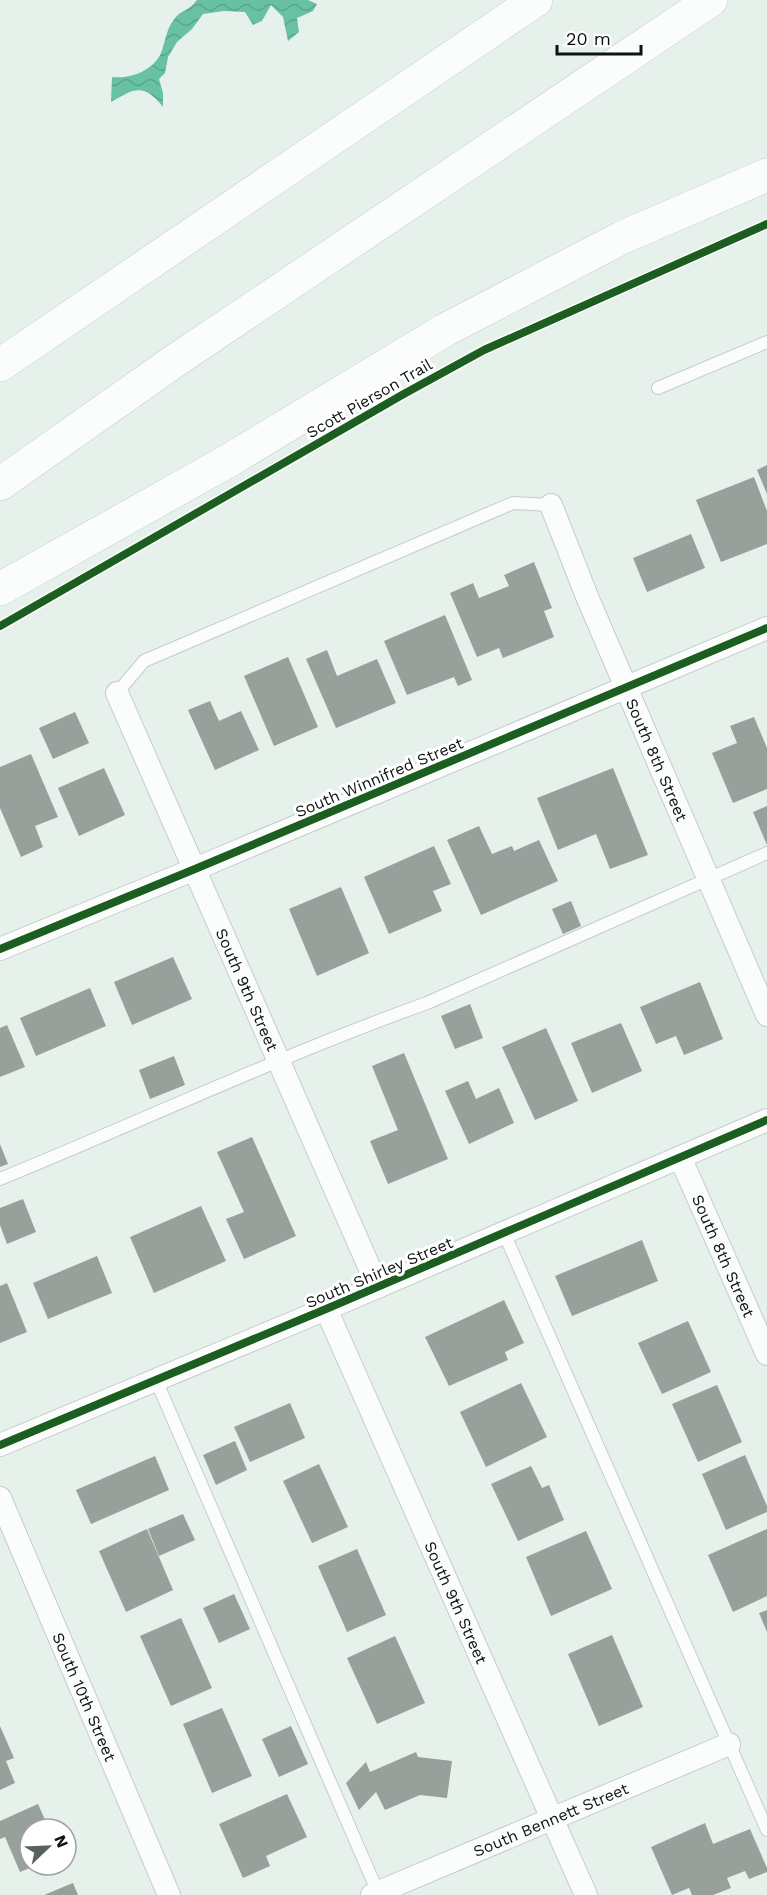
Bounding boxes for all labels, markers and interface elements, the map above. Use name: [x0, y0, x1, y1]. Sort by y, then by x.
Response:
scale bar: [557, 18, 641, 56]
text: 20 m: [566, 28, 611, 49]
street label: Scott Pierson Trail: [303, 355, 436, 442]
street label: South 8th Street: [622, 696, 692, 825]
street label: South Winnifred Street: [292, 733, 466, 821]
street label: South 9th Street: [212, 926, 282, 1054]
street label: South 8th Street: [688, 1192, 759, 1320]
street label: South Shirley Street: [303, 1233, 456, 1312]
street label: South 9th Street: [420, 1538, 491, 1667]
street label: South 10th Street: [48, 1630, 120, 1764]
street label: South Bennett Street: [471, 1779, 631, 1861]
north arrow: [18, 1817, 78, 1877]
text: N: [50, 1832, 72, 1851]

